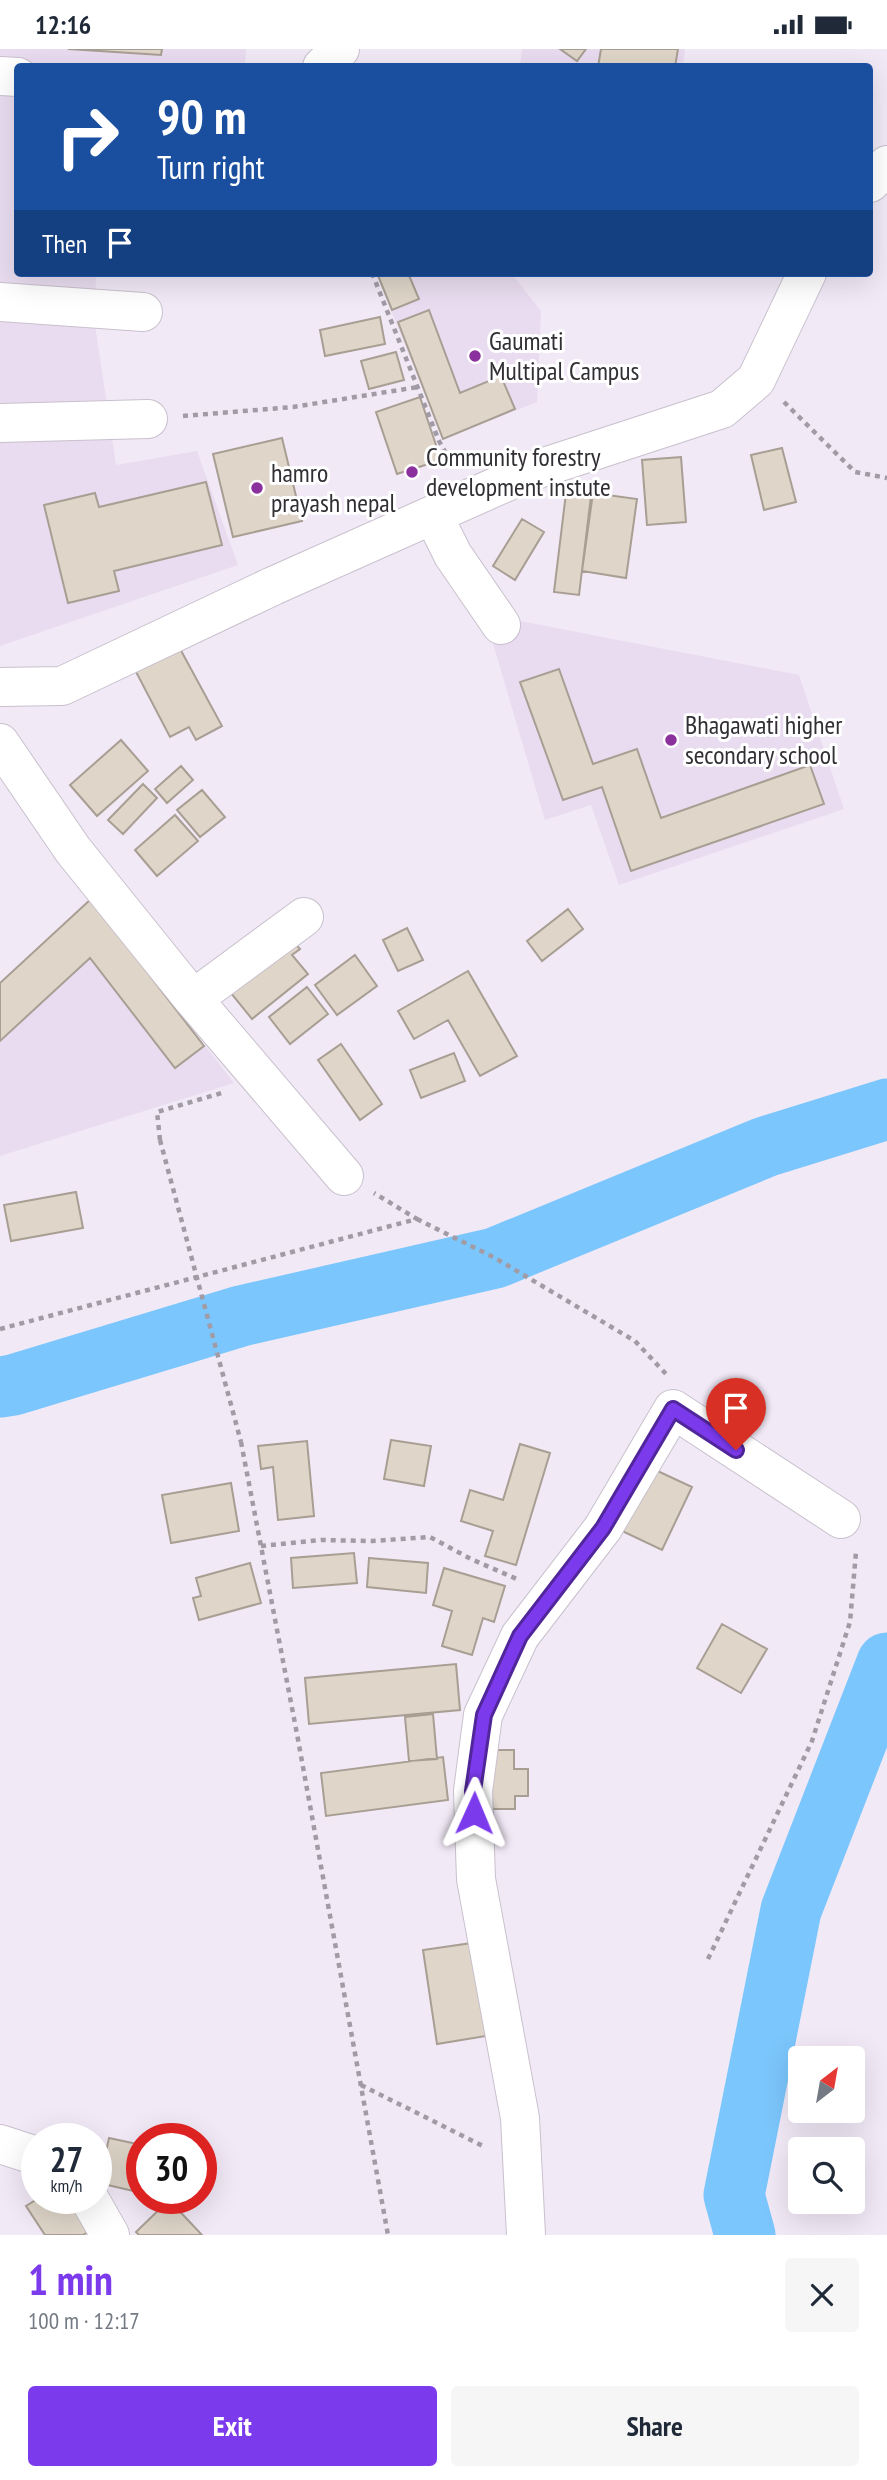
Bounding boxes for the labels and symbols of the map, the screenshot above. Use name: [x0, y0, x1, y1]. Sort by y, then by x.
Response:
place label: Gaumati Multipal Campus: [489, 324, 639, 387]
marker: Gaumati Multipal Campus: [467, 348, 483, 364]
place label: Community forestry development instute: [426, 440, 611, 503]
place label: hamro prayash nepal: [271, 456, 396, 519]
marker: Community forestry development instute: [404, 464, 420, 480]
marker: hamro prayash nepal: [249, 480, 265, 496]
place label: Bhagawati higher secondary school: [685, 708, 842, 771]
marker: Bhagawati higher secondary school: [663, 732, 679, 748]
pin: [706, 1378, 766, 1450]
position arrow: [437, 1776, 511, 1850]
north arrow: [788, 2046, 864, 2123]
speed limit sign: 30: [126, 2123, 217, 2214]

